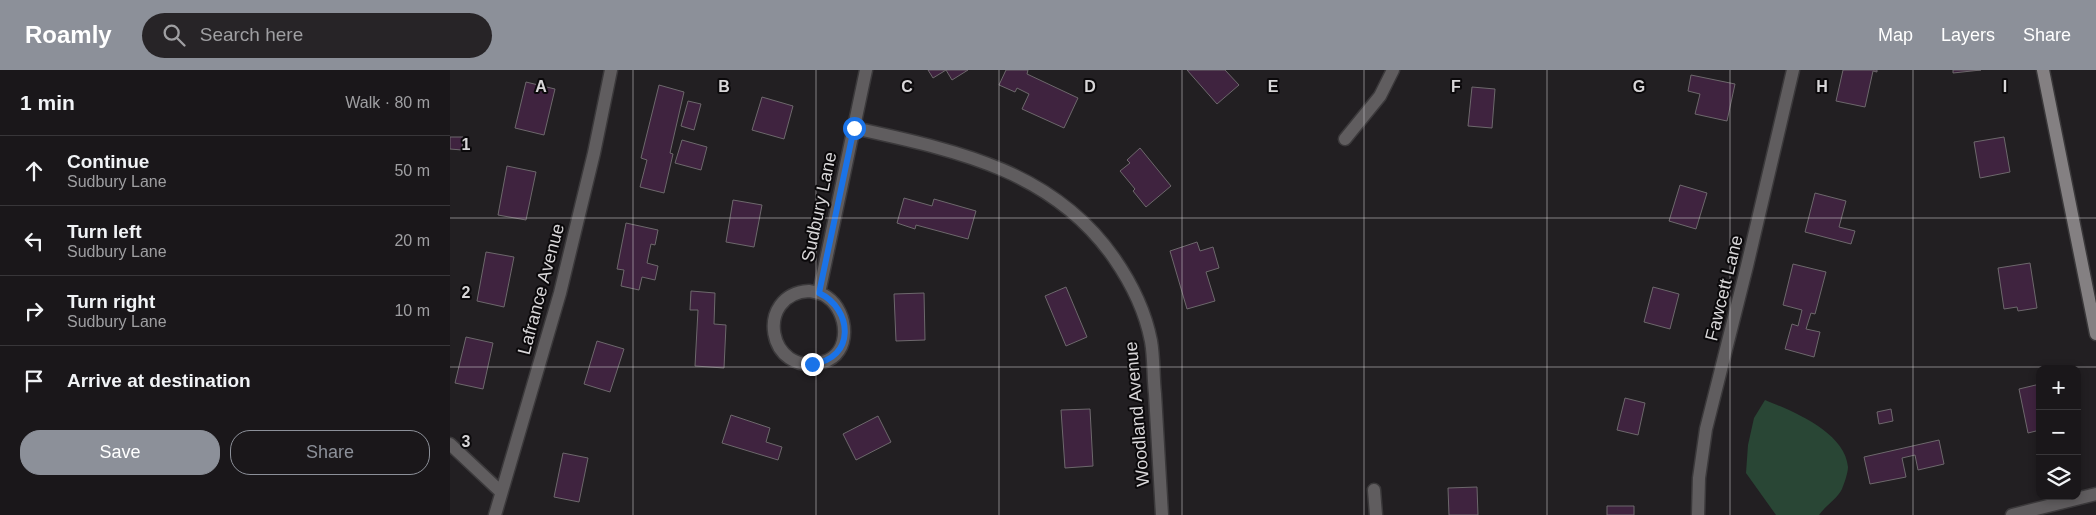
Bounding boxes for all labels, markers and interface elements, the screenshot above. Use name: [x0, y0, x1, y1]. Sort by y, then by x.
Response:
search box: [142, 13, 492, 58]
text: Roamly: [25, 21, 112, 48]
icon: search: [160, 21, 188, 49]
text: Search here: [200, 24, 303, 45]
text: Map: [1878, 25, 1913, 45]
text: Layers: [1941, 25, 1995, 45]
text: Share: [2023, 25, 2071, 45]
text: A: [535, 78, 547, 95]
text: B: [718, 78, 730, 95]
text: C: [901, 78, 913, 95]
text: D: [1084, 78, 1096, 95]
text: E: [1268, 78, 1279, 95]
text: F: [1451, 78, 1461, 95]
text: G: [1633, 78, 1645, 95]
text: H: [1816, 78, 1828, 95]
text: I: [2003, 78, 2007, 95]
text: 1 min: [20, 91, 75, 114]
text: Walk · 80 m: [345, 94, 430, 111]
route start: [843, 117, 866, 140]
text: 1: [462, 136, 471, 153]
street label: Sudbury Lane: [798, 150, 840, 264]
text: Continue: [67, 151, 149, 172]
icon: ahead: [20, 157, 48, 185]
text: 50 m: [394, 162, 430, 179]
text: Sudbury Lane: [67, 173, 167, 190]
text: Turn left: [67, 221, 142, 242]
street label: Lafrance Avenue: [514, 221, 568, 357]
icon: left: [20, 227, 48, 255]
text: 20 m: [394, 232, 430, 249]
street label: Fawcett Lane: [1701, 233, 1747, 343]
text: Sudbury Lane: [67, 243, 167, 260]
text: 2: [462, 284, 471, 301]
text: Turn right: [67, 291, 155, 312]
icon: right: [20, 297, 48, 325]
text: 10 m: [394, 302, 430, 319]
text: Sudbury Lane: [67, 313, 167, 330]
street label: Woodland Avenue: [1121, 341, 1153, 487]
route end: [801, 353, 824, 376]
map controls: [2036, 365, 2081, 500]
button: +: [2036, 365, 2081, 410]
icon: arrive: [20, 367, 48, 395]
text: Arrive at destination: [67, 370, 251, 391]
button: −: [2036, 410, 2081, 455]
button: Save: [20, 430, 220, 475]
button: Share: [230, 430, 430, 475]
text: 3: [462, 433, 471, 450]
button: layers: [2036, 455, 2081, 500]

